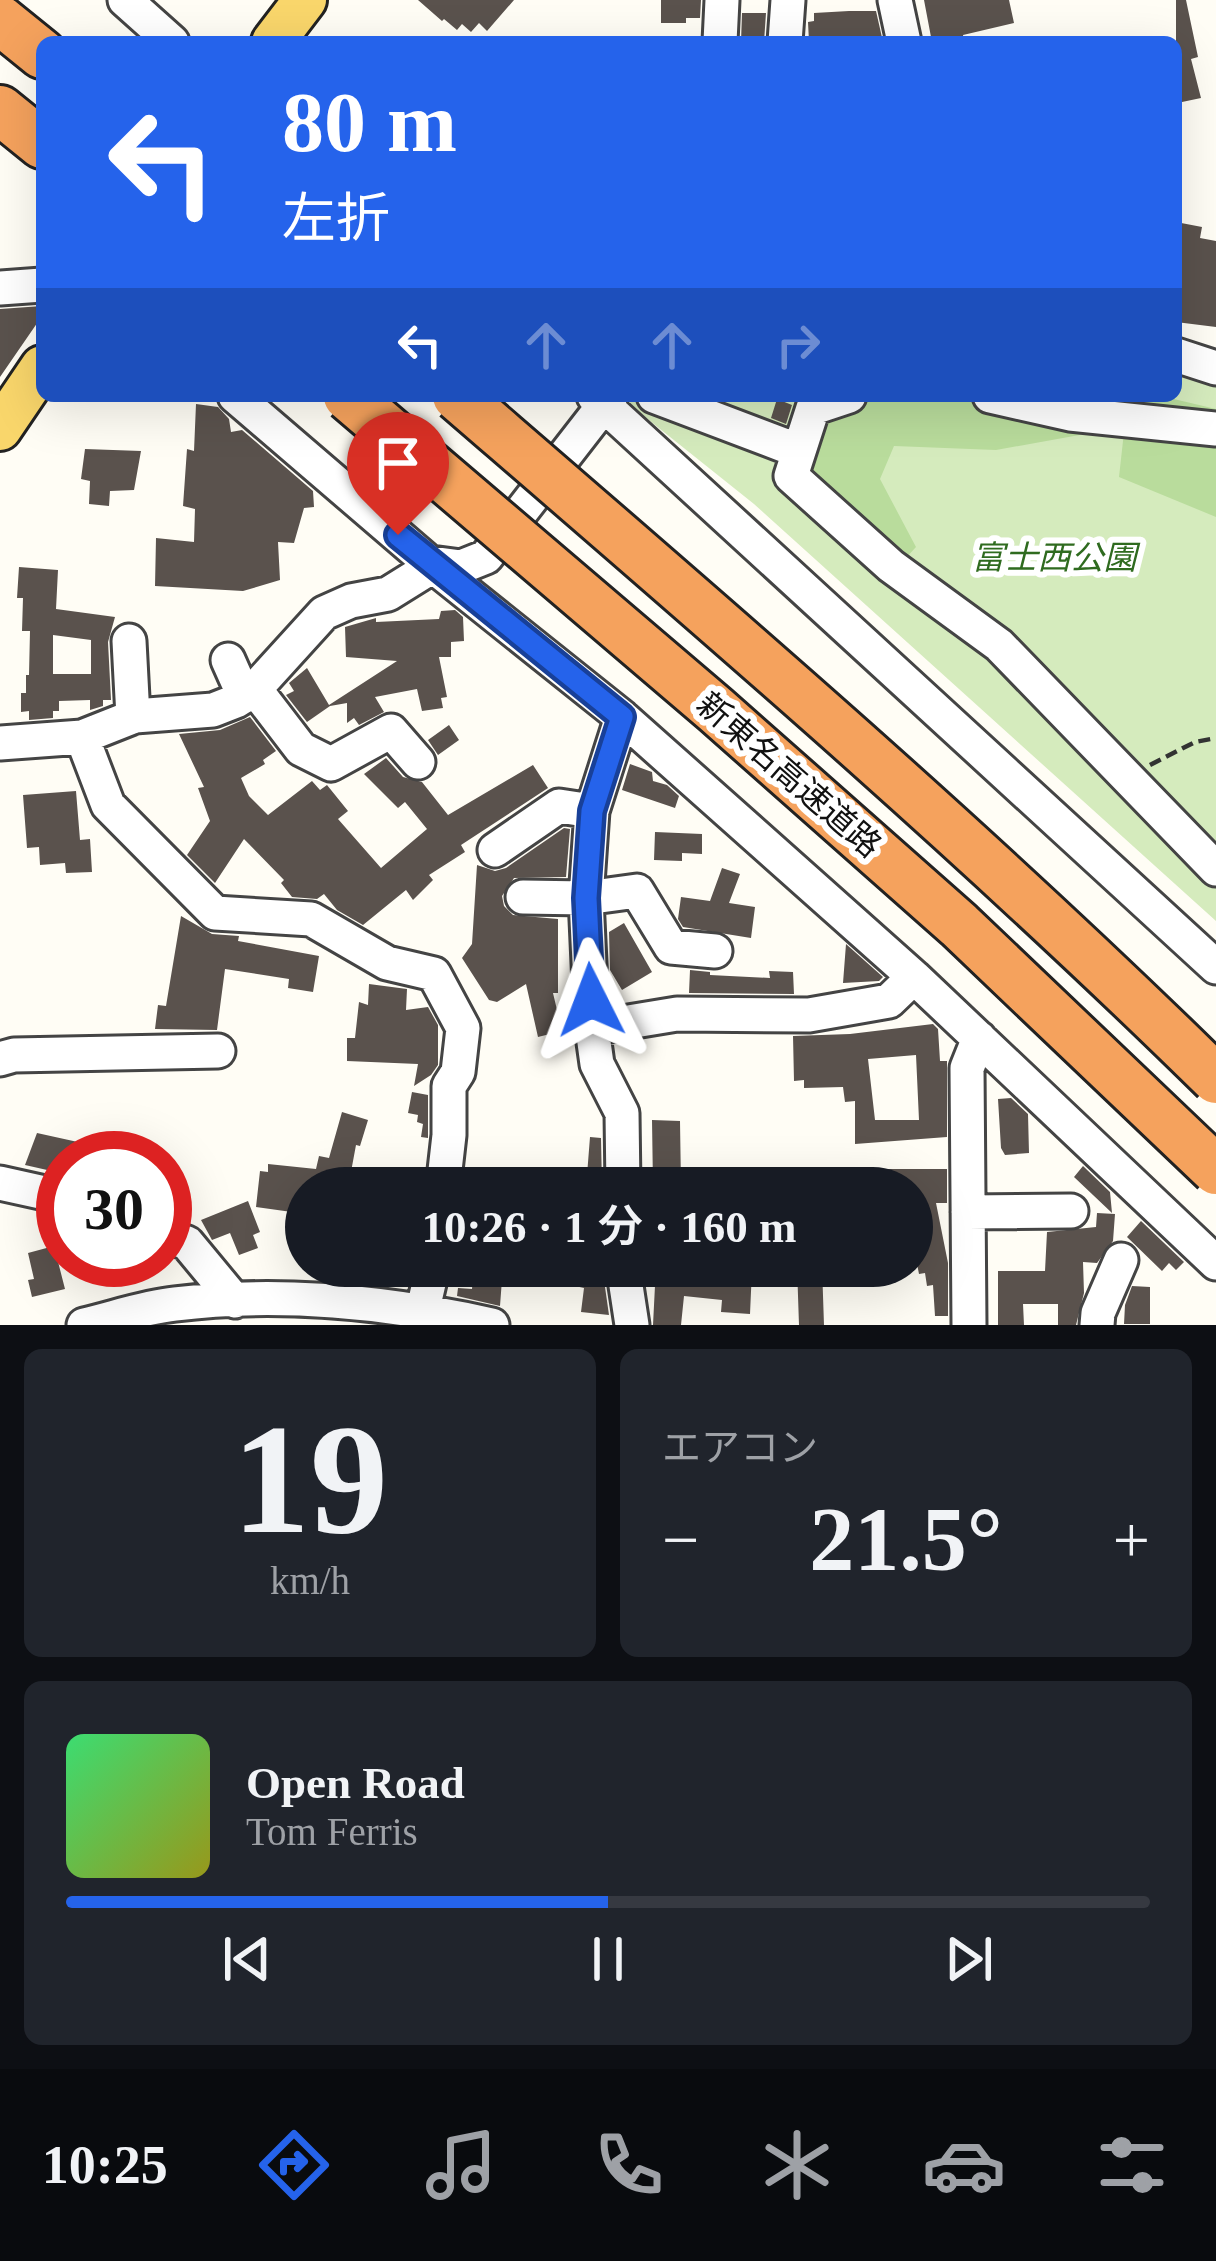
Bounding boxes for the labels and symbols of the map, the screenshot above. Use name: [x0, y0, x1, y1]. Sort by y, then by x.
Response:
pin: [347, 412, 449, 535]
park label: 富士西公園: [972, 540, 1141, 576]
street label: 新東名高速道路: [690, 686, 888, 864]
position arrow: [528, 937, 654, 1063]
speed limit sign: 30: [36, 1131, 192, 1287]

